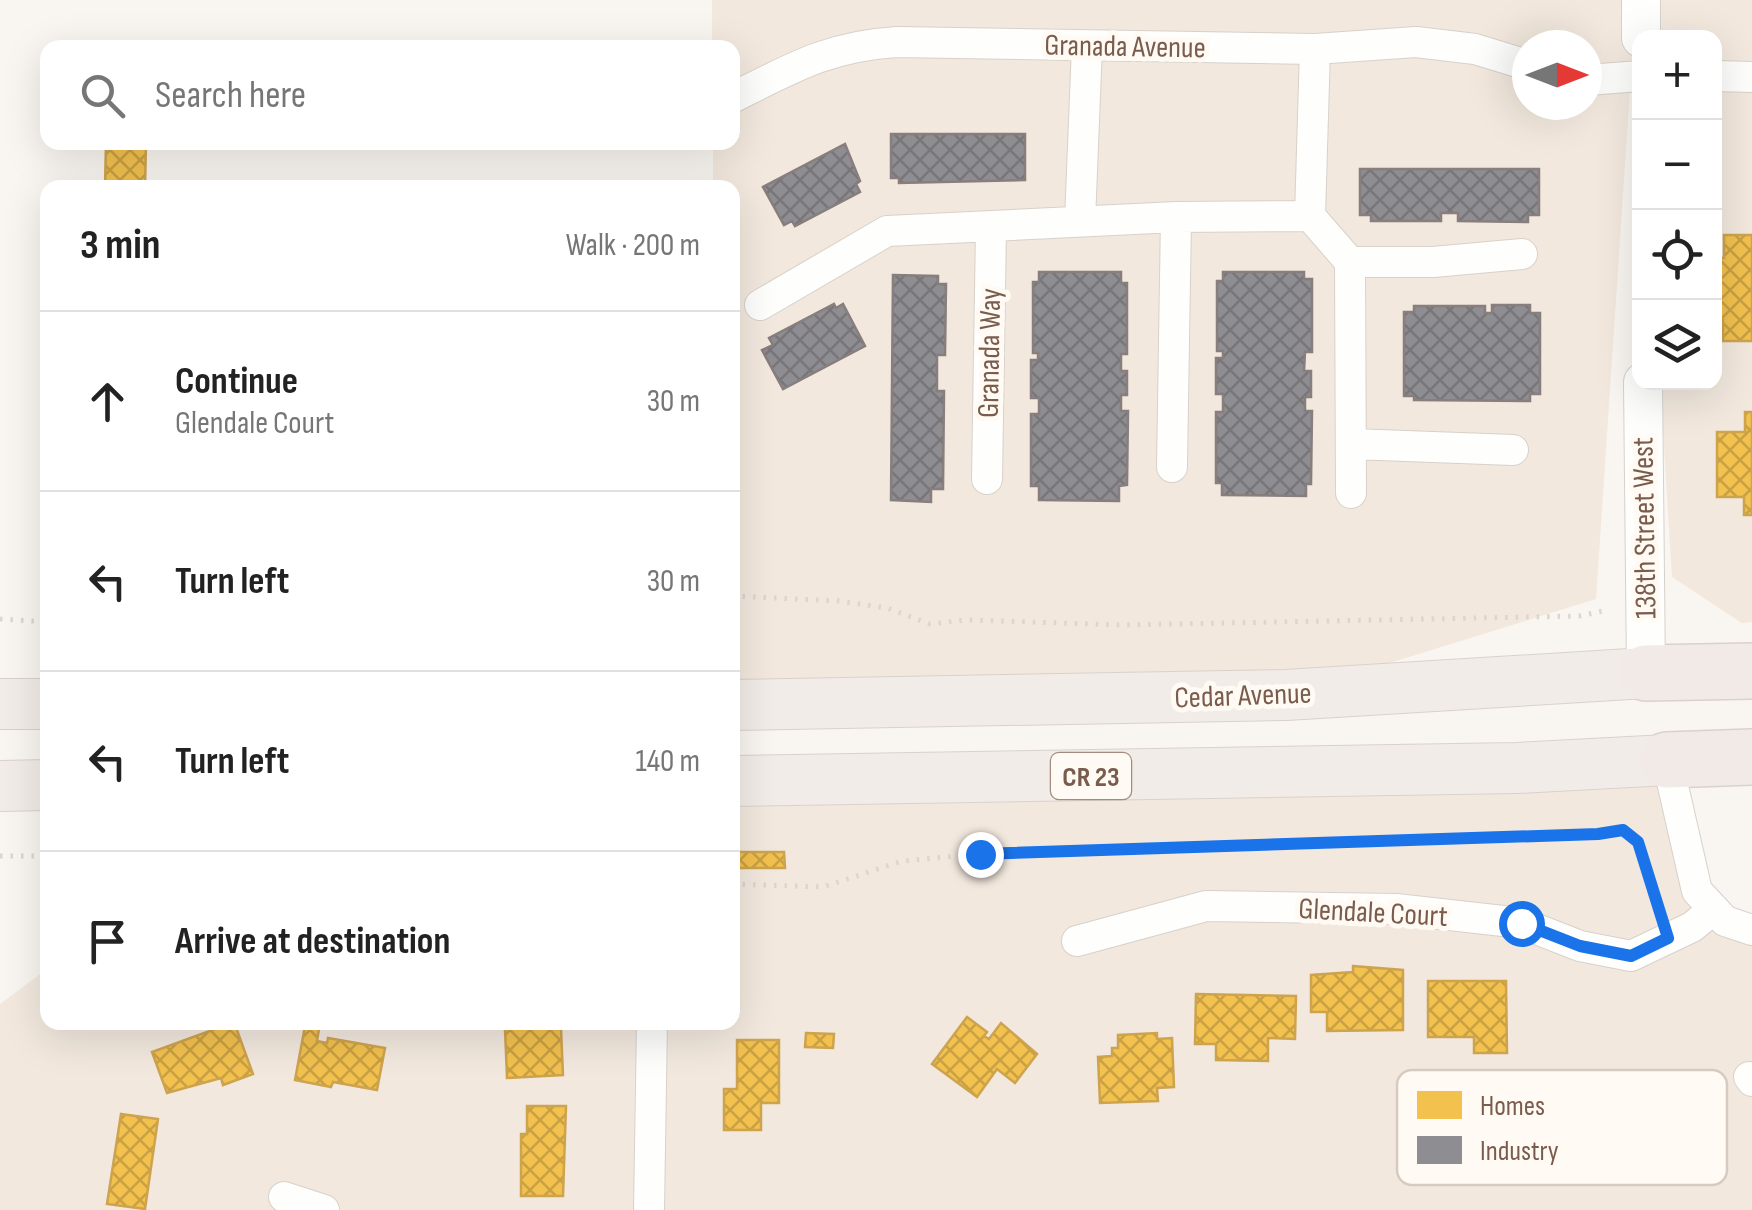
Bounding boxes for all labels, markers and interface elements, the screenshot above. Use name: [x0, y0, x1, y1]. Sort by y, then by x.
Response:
street label: Granada Avenue: [1044, 28, 1206, 66]
north arrow: [1512, 30, 1602, 120]
map controls: [1632, 30, 1722, 390]
button: +: [1632, 30, 1722, 120]
search box: [40, 40, 740, 150]
icon: search: [75, 68, 130, 123]
text: Search here: [155, 73, 306, 118]
button: −: [1632, 120, 1722, 210]
button: locate: [1632, 210, 1722, 300]
text: 3 min: [80, 220, 160, 271]
text: Walk · 200 m: [566, 226, 700, 265]
street label: Granada Way: [971, 288, 1009, 418]
button: layers: [1632, 300, 1722, 390]
text: Continue: [175, 359, 298, 404]
icon: ahead: [80, 374, 135, 429]
text: 30 m: [647, 382, 700, 421]
text: Glendale Court: [175, 404, 334, 443]
street label: 138th Street West: [1625, 437, 1665, 619]
icon: left: [80, 554, 135, 609]
text: Turn left: [175, 559, 289, 604]
text: 30 m: [647, 562, 700, 601]
street label: Cedar Avenue: [1174, 676, 1312, 716]
icon: left: [80, 734, 135, 789]
text: Turn left: [175, 739, 289, 784]
text: 140 m: [636, 742, 700, 781]
road number: CR 23: [1051, 753, 1131, 799]
route end: [958, 832, 1004, 878]
street label: Glendale Court: [1297, 891, 1448, 935]
route start: [1499, 901, 1545, 947]
icon: arrive: [80, 914, 135, 969]
text: Arrive at destination: [175, 919, 450, 964]
legend: [1397, 1070, 1727, 1185]
text: Homes: [1480, 1090, 1545, 1123]
text: Industry: [1480, 1135, 1559, 1168]

